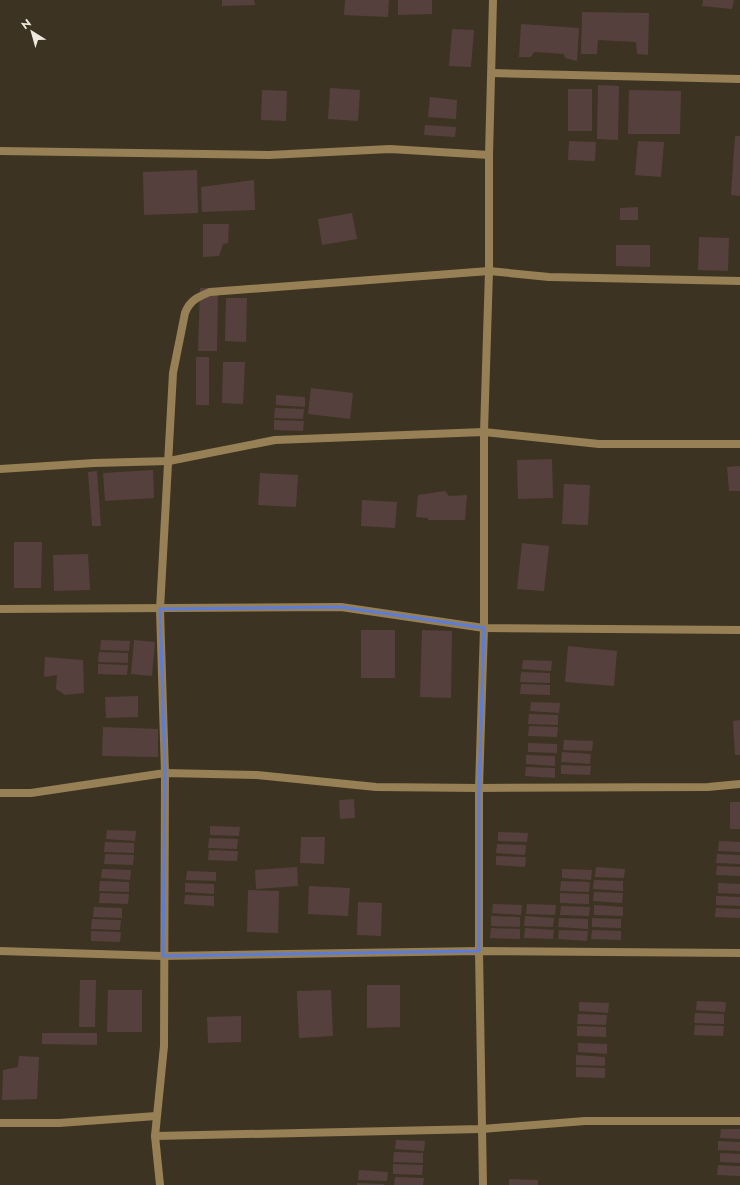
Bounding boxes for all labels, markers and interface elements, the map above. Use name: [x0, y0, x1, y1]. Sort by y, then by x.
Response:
north arrow: [12, 12, 52, 52]
text: N: [18, 15, 34, 33]

